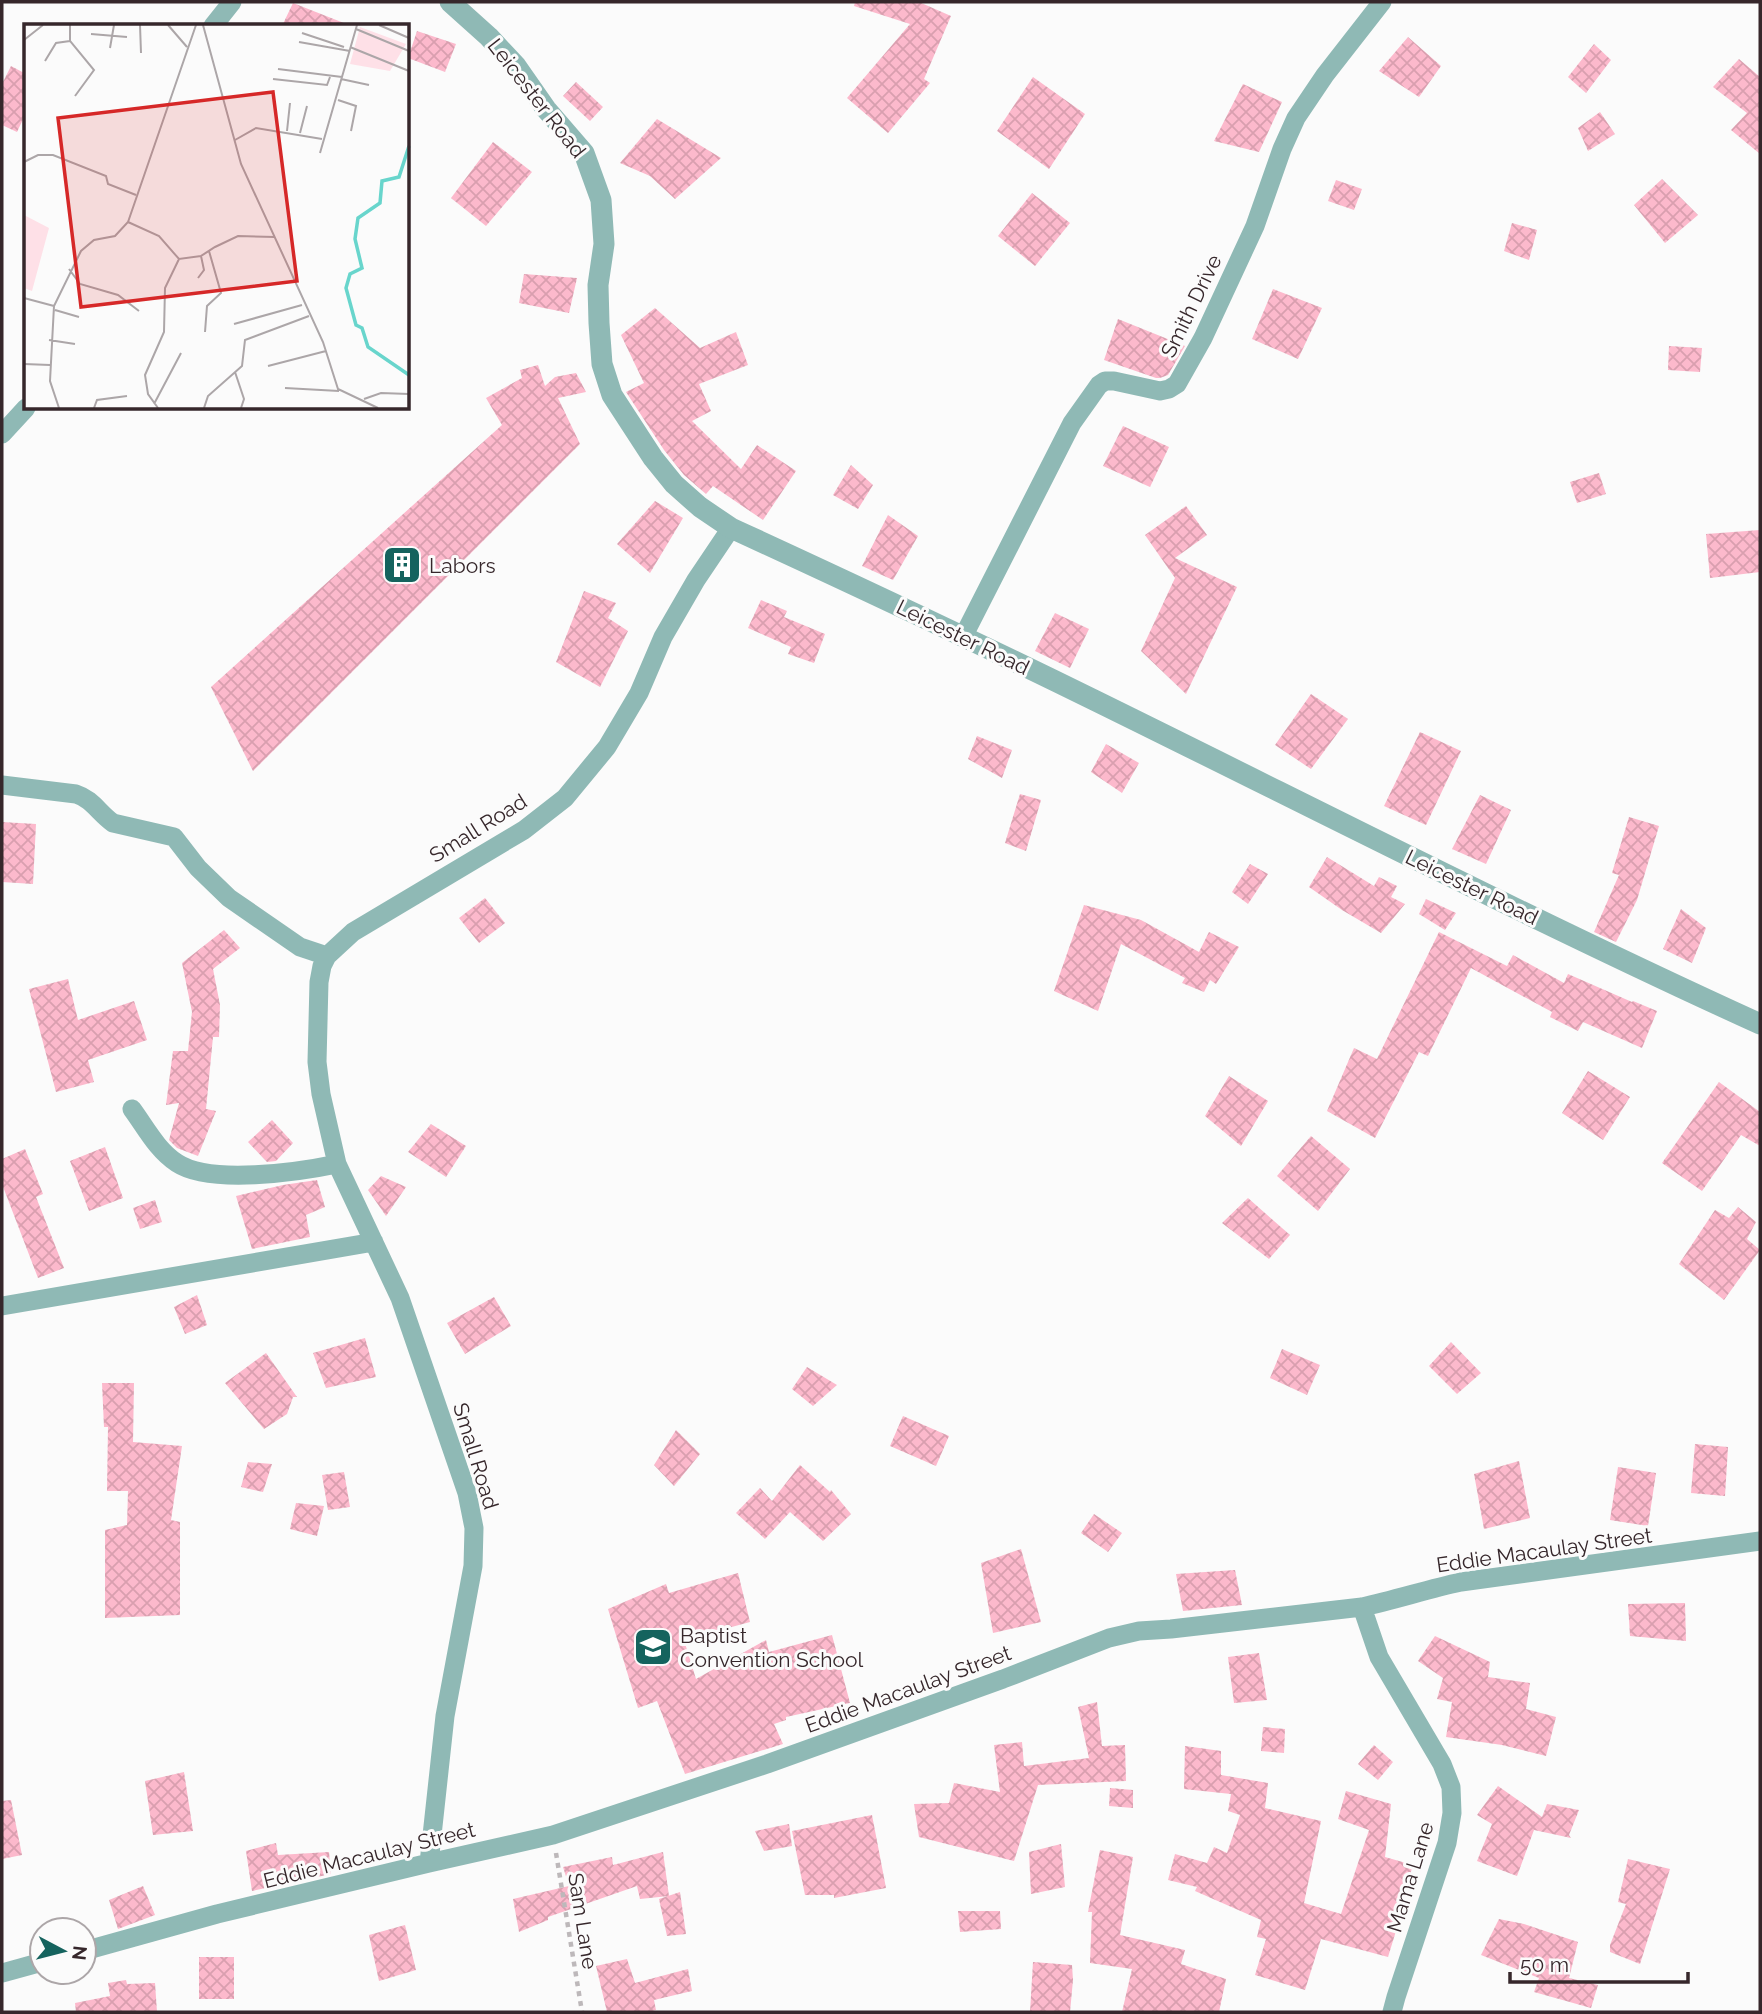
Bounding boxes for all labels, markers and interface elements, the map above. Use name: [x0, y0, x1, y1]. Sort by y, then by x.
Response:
inset map: [24, 24, 410, 410]
street label: Leicester Road: [483, 33, 591, 163]
street label: Smith Drive: [1155, 250, 1227, 362]
building icon: Labors: [381, 544, 423, 586]
place label: Labors: [429, 553, 496, 578]
street label: Leicester Road: [893, 594, 1033, 680]
street label: Small Road: [425, 788, 531, 868]
street label: Leicester Road: [1402, 844, 1542, 930]
street label: Small Road: [448, 1400, 504, 1512]
street label: Eddie Macaulay Street: [1435, 1523, 1653, 1577]
place label: Baptist Convention School: [680, 1623, 863, 1672]
school or university icon: Baptist Convention School: [632, 1626, 674, 1668]
street label: Eddie Macaulay Street: [802, 1640, 1014, 1738]
street label: Eddie Macaulay Street: [261, 1817, 477, 1893]
street label: Mama Lane: [1381, 1819, 1439, 1935]
street label: Sam Lane: [563, 1871, 603, 1971]
north arrow: [28, 1916, 98, 1986]
scale bar: [1510, 1940, 1688, 1984]
text: N: [68, 1945, 92, 1962]
text: 50 m: [1520, 1952, 1569, 1977]

